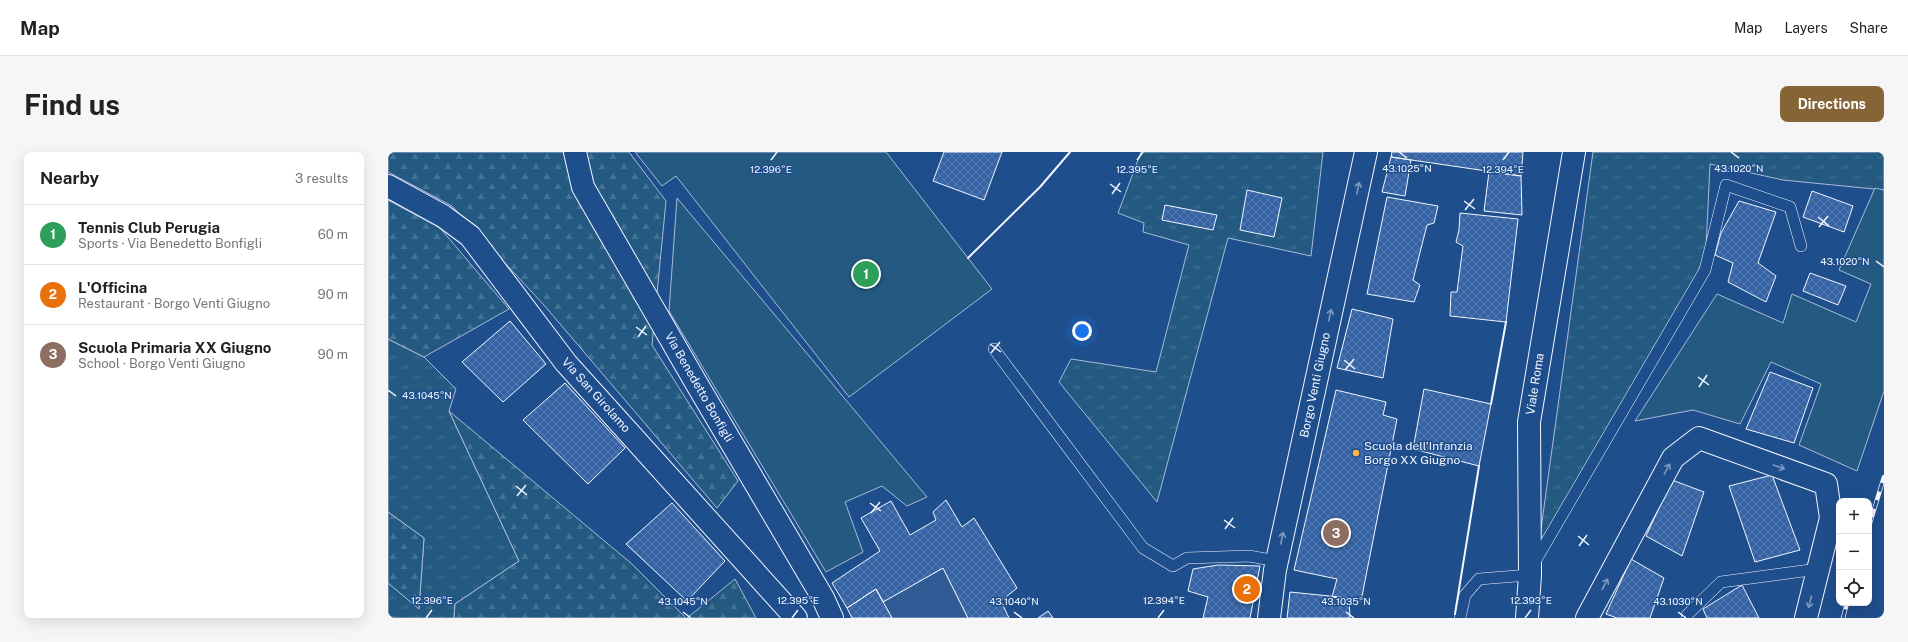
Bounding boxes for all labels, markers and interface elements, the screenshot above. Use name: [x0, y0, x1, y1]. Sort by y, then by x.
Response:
text: Map: [20, 17, 60, 39]
text: Map: [1734, 20, 1762, 36]
text: Layers: [1784, 20, 1828, 36]
text: Share: [1850, 20, 1888, 36]
button: Directions: [1780, 86, 1884, 122]
text: Find us: [24, 88, 120, 121]
text: 43.1025°N: [1382, 162, 1432, 174]
text: 43.1020°N: [1714, 162, 1764, 174]
text: 12.396°E: [750, 163, 792, 175]
text: 12.395°E: [1116, 163, 1158, 175]
text: 12.394°E: [1482, 163, 1524, 175]
text: Nearby: [40, 168, 99, 188]
text: 3 results: [295, 171, 348, 186]
one-way arrow: [1354, 182, 1362, 195]
text: Tennis Club Perugia: [78, 219, 220, 236]
text: 1: [50, 227, 56, 242]
text: 60 m: [318, 227, 348, 242]
text: Sports · Via Benedetto Bonfigli: [78, 236, 262, 251]
text: 43.1020°N: [1820, 255, 1870, 267]
pin: 1: [853, 259, 879, 289]
text: L'Officina: [78, 279, 147, 296]
text: 2: [49, 287, 57, 302]
text: 90 m: [318, 287, 348, 302]
text: Restaurant · Borgo Venti Giugno: [78, 296, 270, 311]
one-way arrow: [1327, 309, 1335, 322]
your location: [1072, 321, 1092, 341]
street label: Via Benedetto Bonfigli: [662, 330, 736, 444]
street label: Borgo Venti Giugno: [1297, 331, 1333, 439]
text: Scuola Primaria XX Giugno: [78, 339, 271, 356]
text: 3: [49, 347, 57, 362]
text: 90 m: [318, 347, 348, 362]
street label: Viale Roma: [1523, 352, 1547, 416]
street label: Via San Girolamo: [559, 355, 633, 435]
text: School · Borgo Venti Giugno: [78, 356, 245, 371]
text: 43.1045°N: [402, 389, 452, 401]
place label: Scuola dell'Infanzia Borgo XX Giugno: [1364, 439, 1473, 467]
marker: Scuola dell'Infanzia Borgo XX Giugno: [1351, 448, 1361, 458]
one-way arrow: [1772, 463, 1784, 471]
one-way arrow: [1664, 464, 1671, 476]
map controls: [1836, 498, 1872, 606]
button: +: [1836, 498, 1872, 534]
pin: 3: [1323, 518, 1349, 548]
one-way arrow: [1279, 532, 1287, 545]
button: −: [1836, 534, 1872, 570]
button: locate: [1836, 570, 1872, 606]
pin: 2: [1234, 574, 1260, 604]
one-way arrow: [1602, 578, 1609, 590]
text: 12.396°E: [411, 594, 453, 606]
text: 12.395°E: [777, 594, 819, 606]
text: 12.394°E: [1143, 594, 1185, 606]
text: 12.393°E: [1510, 594, 1552, 606]
text: 43.1045°N: [658, 595, 708, 607]
text: 43.1040°N: [989, 595, 1039, 607]
text: 43.1035°N: [1321, 595, 1371, 607]
text: 43.1030°N: [1653, 595, 1703, 607]
one-way arrow: [1806, 596, 1813, 609]

